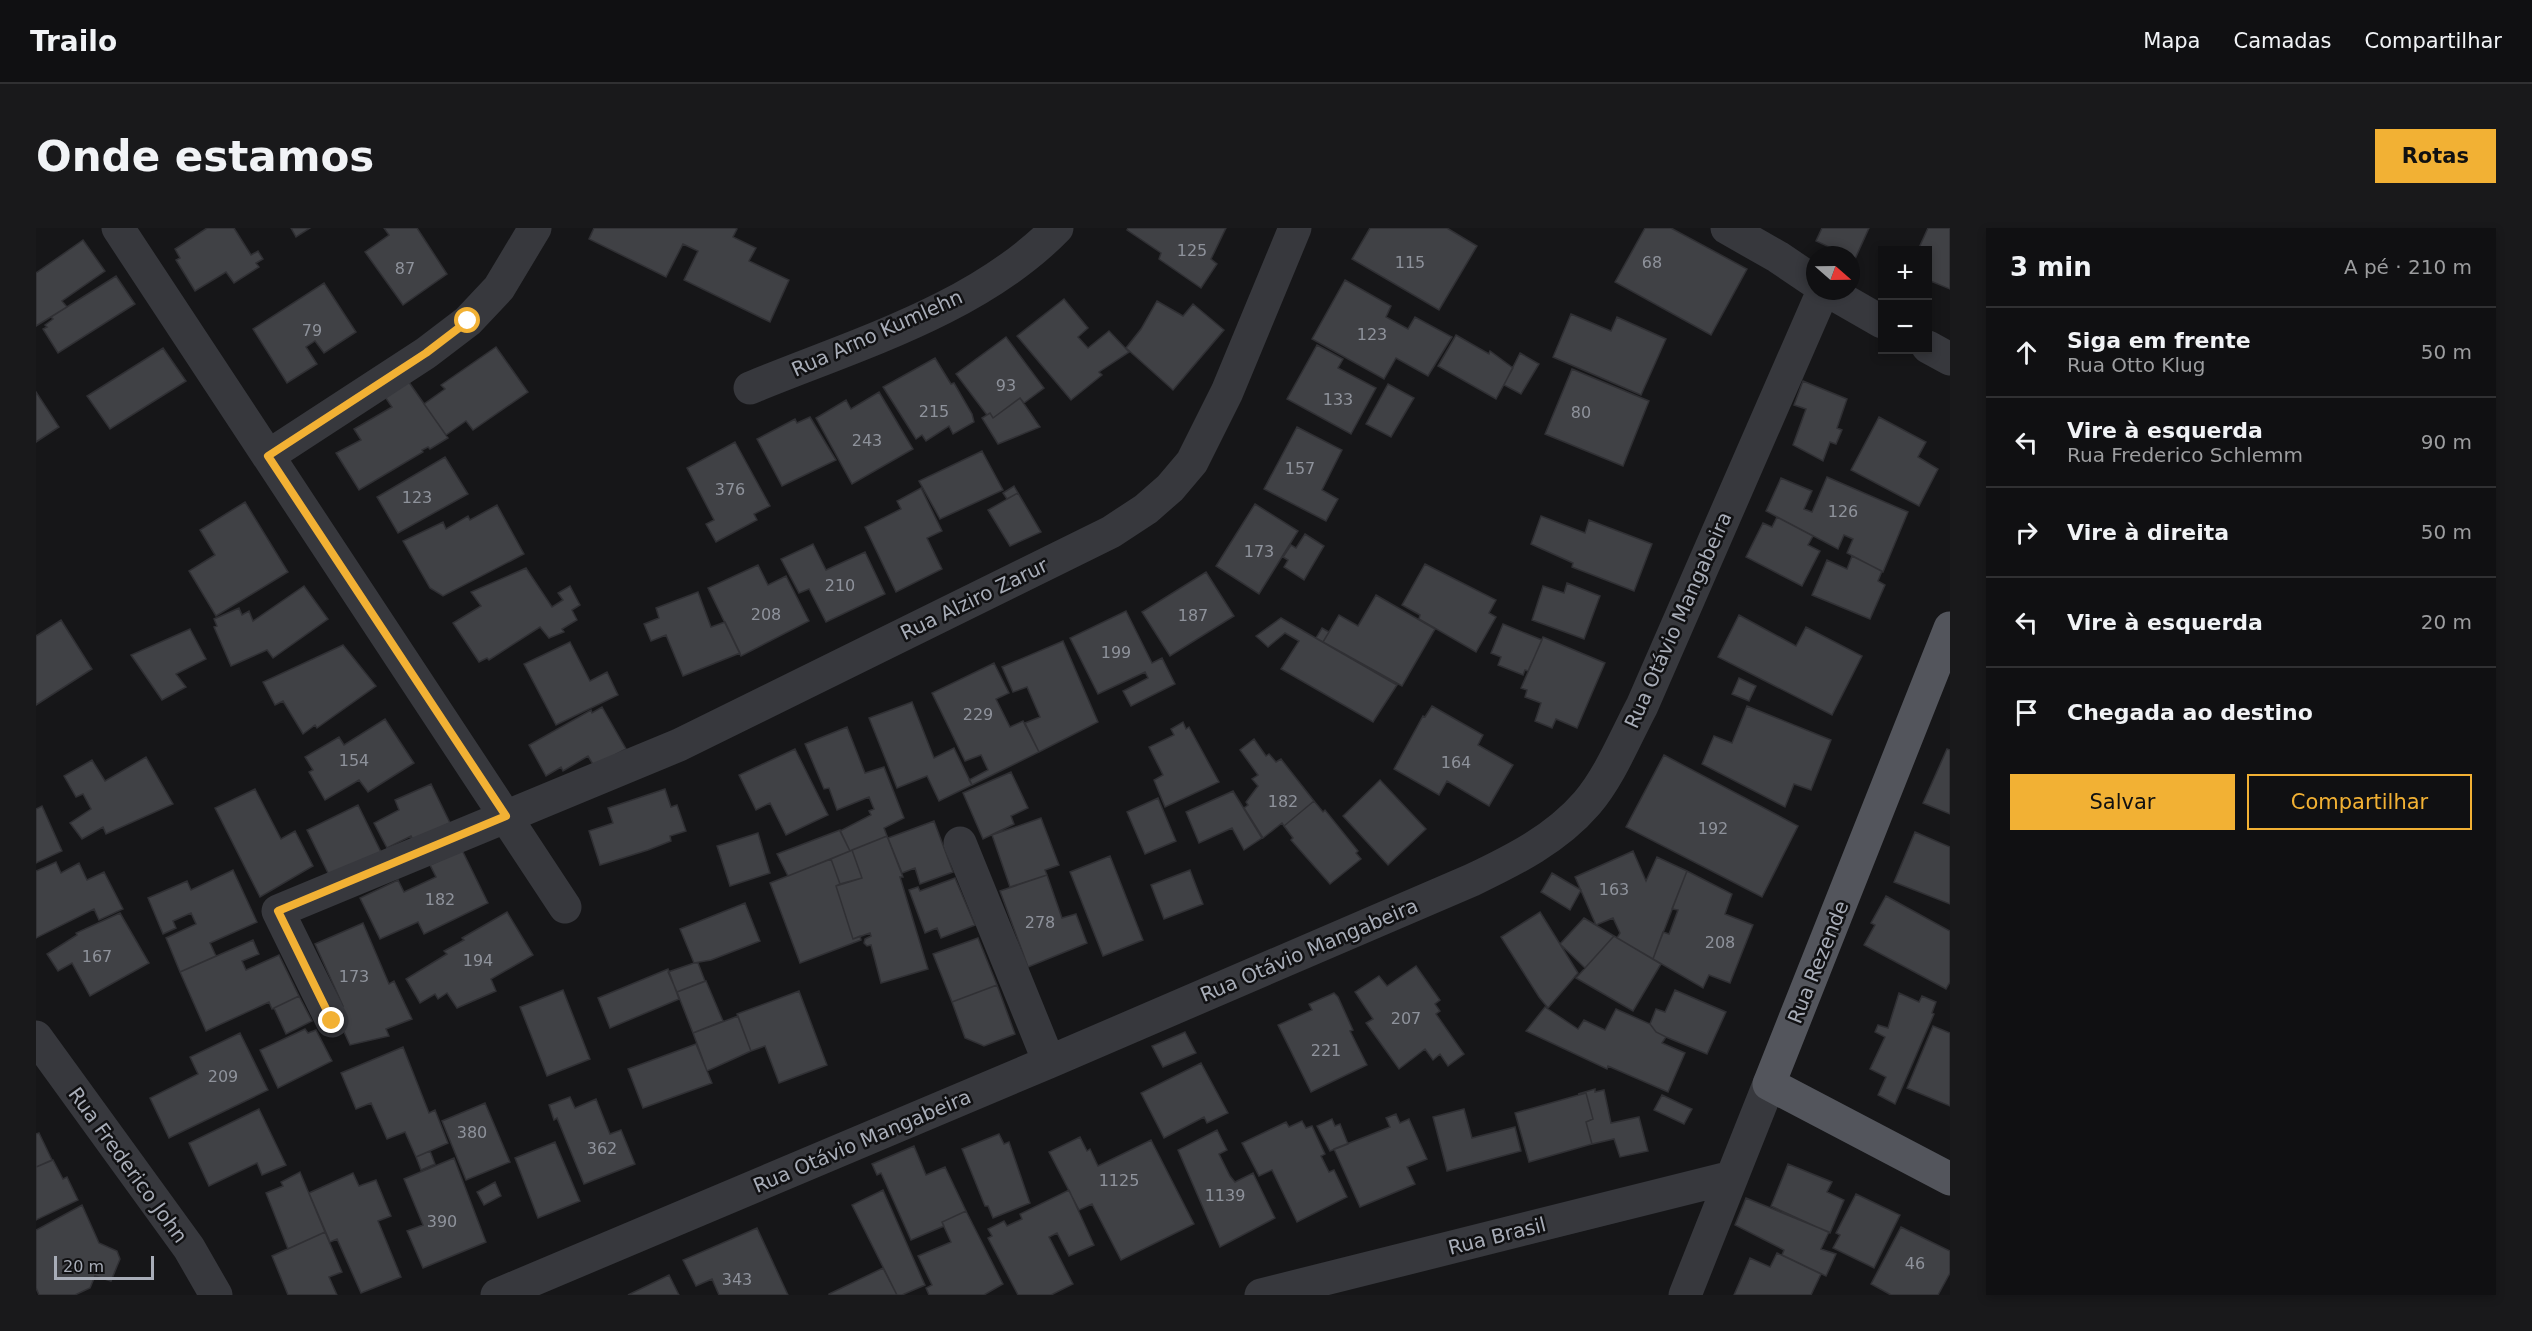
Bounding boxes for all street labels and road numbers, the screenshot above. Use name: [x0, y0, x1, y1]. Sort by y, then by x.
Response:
street label: Rua Arno Kumlehn: [788, 284, 966, 382]
street label: Rua Otávio Mangabeira: [1619, 508, 1737, 732]
street label: Rua Alziro Zarur: [896, 553, 1052, 645]
street label: Rua Otávio Mangabeira: [1196, 893, 1422, 1007]
street label: Rua Rezende: [1783, 897, 1853, 1027]
street label: Rua Frederico John: [64, 1083, 192, 1247]
street label: Rua Otávio Mangabeira: [749, 1084, 975, 1198]
street label: Rua Brasil: [1446, 1212, 1548, 1260]

